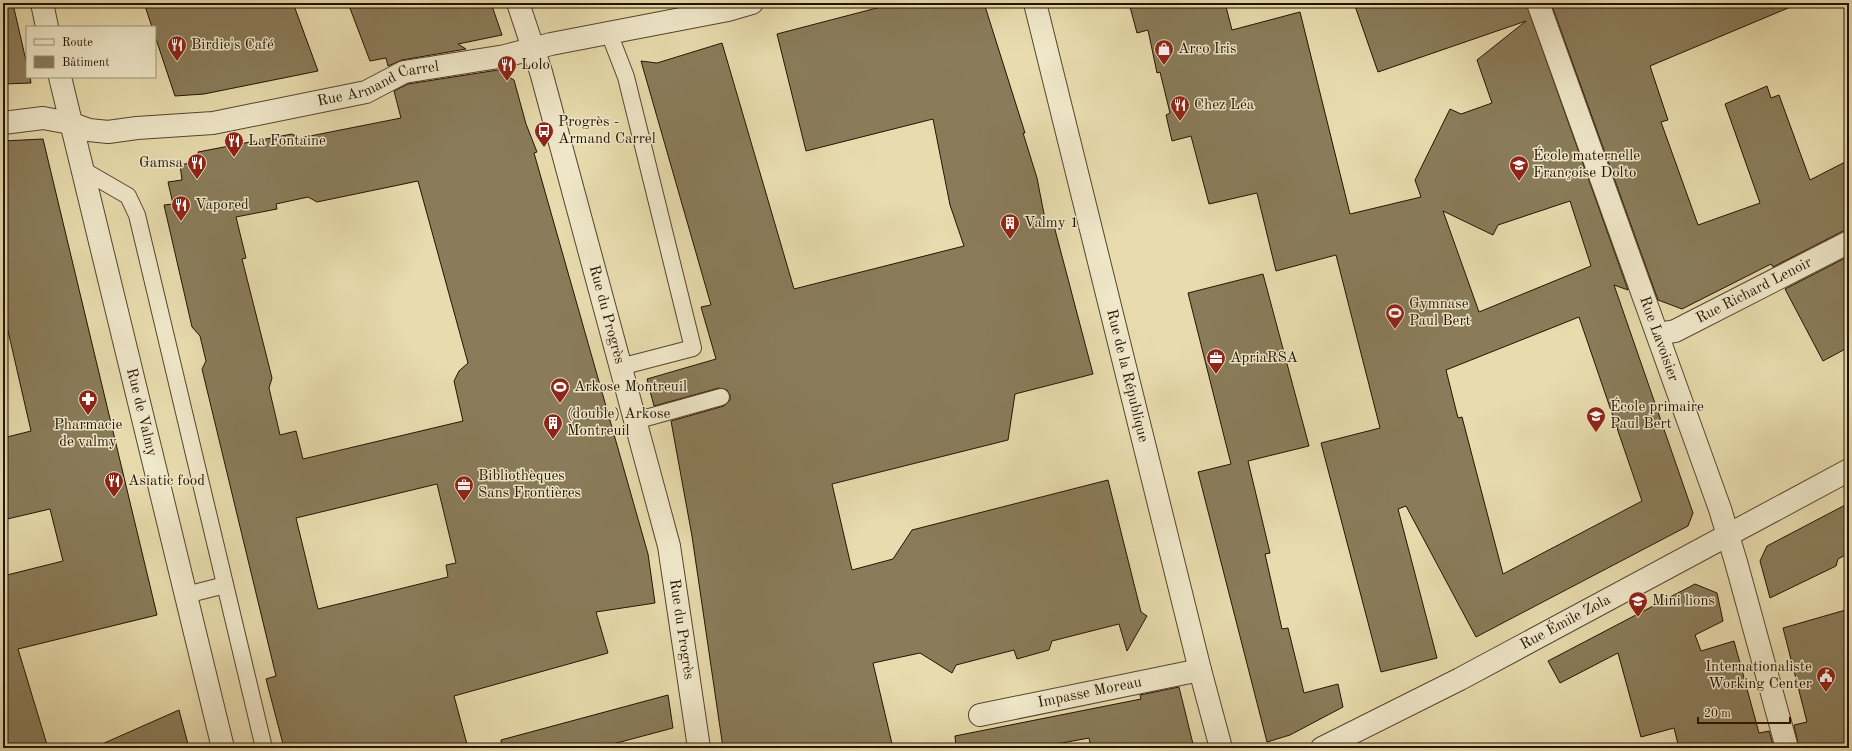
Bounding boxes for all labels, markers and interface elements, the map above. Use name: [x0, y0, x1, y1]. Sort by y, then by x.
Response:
legend: [26, 26, 156, 78]
restaurant icon: Birdie's Café: [166, 34, 188, 62]
text: Route: [62, 37, 93, 49]
place label: Birdie's Café: [191, 38, 274, 53]
shop icon: Arco Iris: [1153, 38, 1175, 66]
place label: Arco Iris: [1178, 42, 1236, 57]
restaurant icon: Lolo: [496, 54, 518, 82]
text: Bâtiment: [62, 57, 109, 69]
place label: Lolo: [521, 58, 550, 73]
street label: Rue Armand Carrel: [316, 59, 440, 109]
restaurant icon: Chez Léa: [1169, 94, 1191, 122]
place label: Chez Léa: [1194, 98, 1255, 113]
place label: Progrès - Armand Carrel: [558, 115, 656, 147]
bus stop icon: Progrès - Armand Carrel: [533, 120, 555, 148]
restaurant icon: La Fontaine: [223, 130, 245, 158]
place label: La Fontaine: [248, 134, 326, 149]
place label: École maternelle Françoise Dolto: [1533, 146, 1640, 181]
restaurant icon: Gamsa: [186, 152, 208, 180]
school or university icon: École maternelle Françoise Dolto: [1508, 154, 1530, 182]
place label: Gamsa: [139, 156, 184, 171]
restaurant icon: Vapored: [170, 194, 192, 222]
place label: Vapored: [195, 198, 249, 213]
building icon: Valmy 1: [999, 212, 1021, 240]
place label: Valmy 1: [1024, 216, 1079, 231]
street label: Rue Richard Lenoir: [1694, 255, 1814, 326]
street label: Rue du Progrès: [586, 264, 627, 365]
street label: Rue Lavoisier: [1637, 294, 1681, 383]
place label: Gymnase Paul Bert: [1409, 297, 1471, 329]
sports icon: Gymnase Paul Bert: [1384, 302, 1406, 330]
street label: Rue de la République: [1104, 308, 1151, 444]
office icon: ApriaRSA: [1205, 347, 1227, 375]
place label: ApriaRSA: [1230, 351, 1299, 366]
street label: Rue de Valmy: [123, 366, 159, 458]
sports icon: Arkose Montreuil: [549, 376, 571, 404]
place label: Arkose Montreuil: [574, 380, 687, 395]
pharmacy icon: Pharmacie de valmy: [77, 388, 99, 416]
place label: École primaire Paul Bert: [1610, 397, 1704, 432]
school or university icon: École primaire Paul Bert: [1585, 405, 1607, 433]
place label: (double) Arkose Montreuil: [567, 407, 671, 439]
building icon: (double) Arkose Montreuil: [542, 412, 564, 440]
place label: Pharmacie de valmy: [54, 418, 122, 450]
place label: Bibliothèques Sans Frontières: [478, 469, 581, 501]
restaurant icon: Asiatic food: [103, 470, 125, 498]
place label: Asiatic food: [128, 474, 205, 489]
office icon: Bibliothèques Sans Frontières: [453, 474, 475, 502]
street label: Rue du Progrès: [667, 578, 696, 681]
school or university icon: Mini lions: [1627, 590, 1649, 618]
street label: Rue Émile Zola: [1518, 592, 1614, 653]
place label: Mini lions: [1652, 594, 1715, 609]
place label: Internationaliste Working Center: [1705, 660, 1812, 692]
public building icon: Internationaliste Working Center: [1815, 665, 1837, 693]
street label: Impasse Moreau: [1036, 675, 1143, 710]
scale bar: [1698, 699, 1790, 725]
text: 20 m: [1704, 708, 1731, 720]

